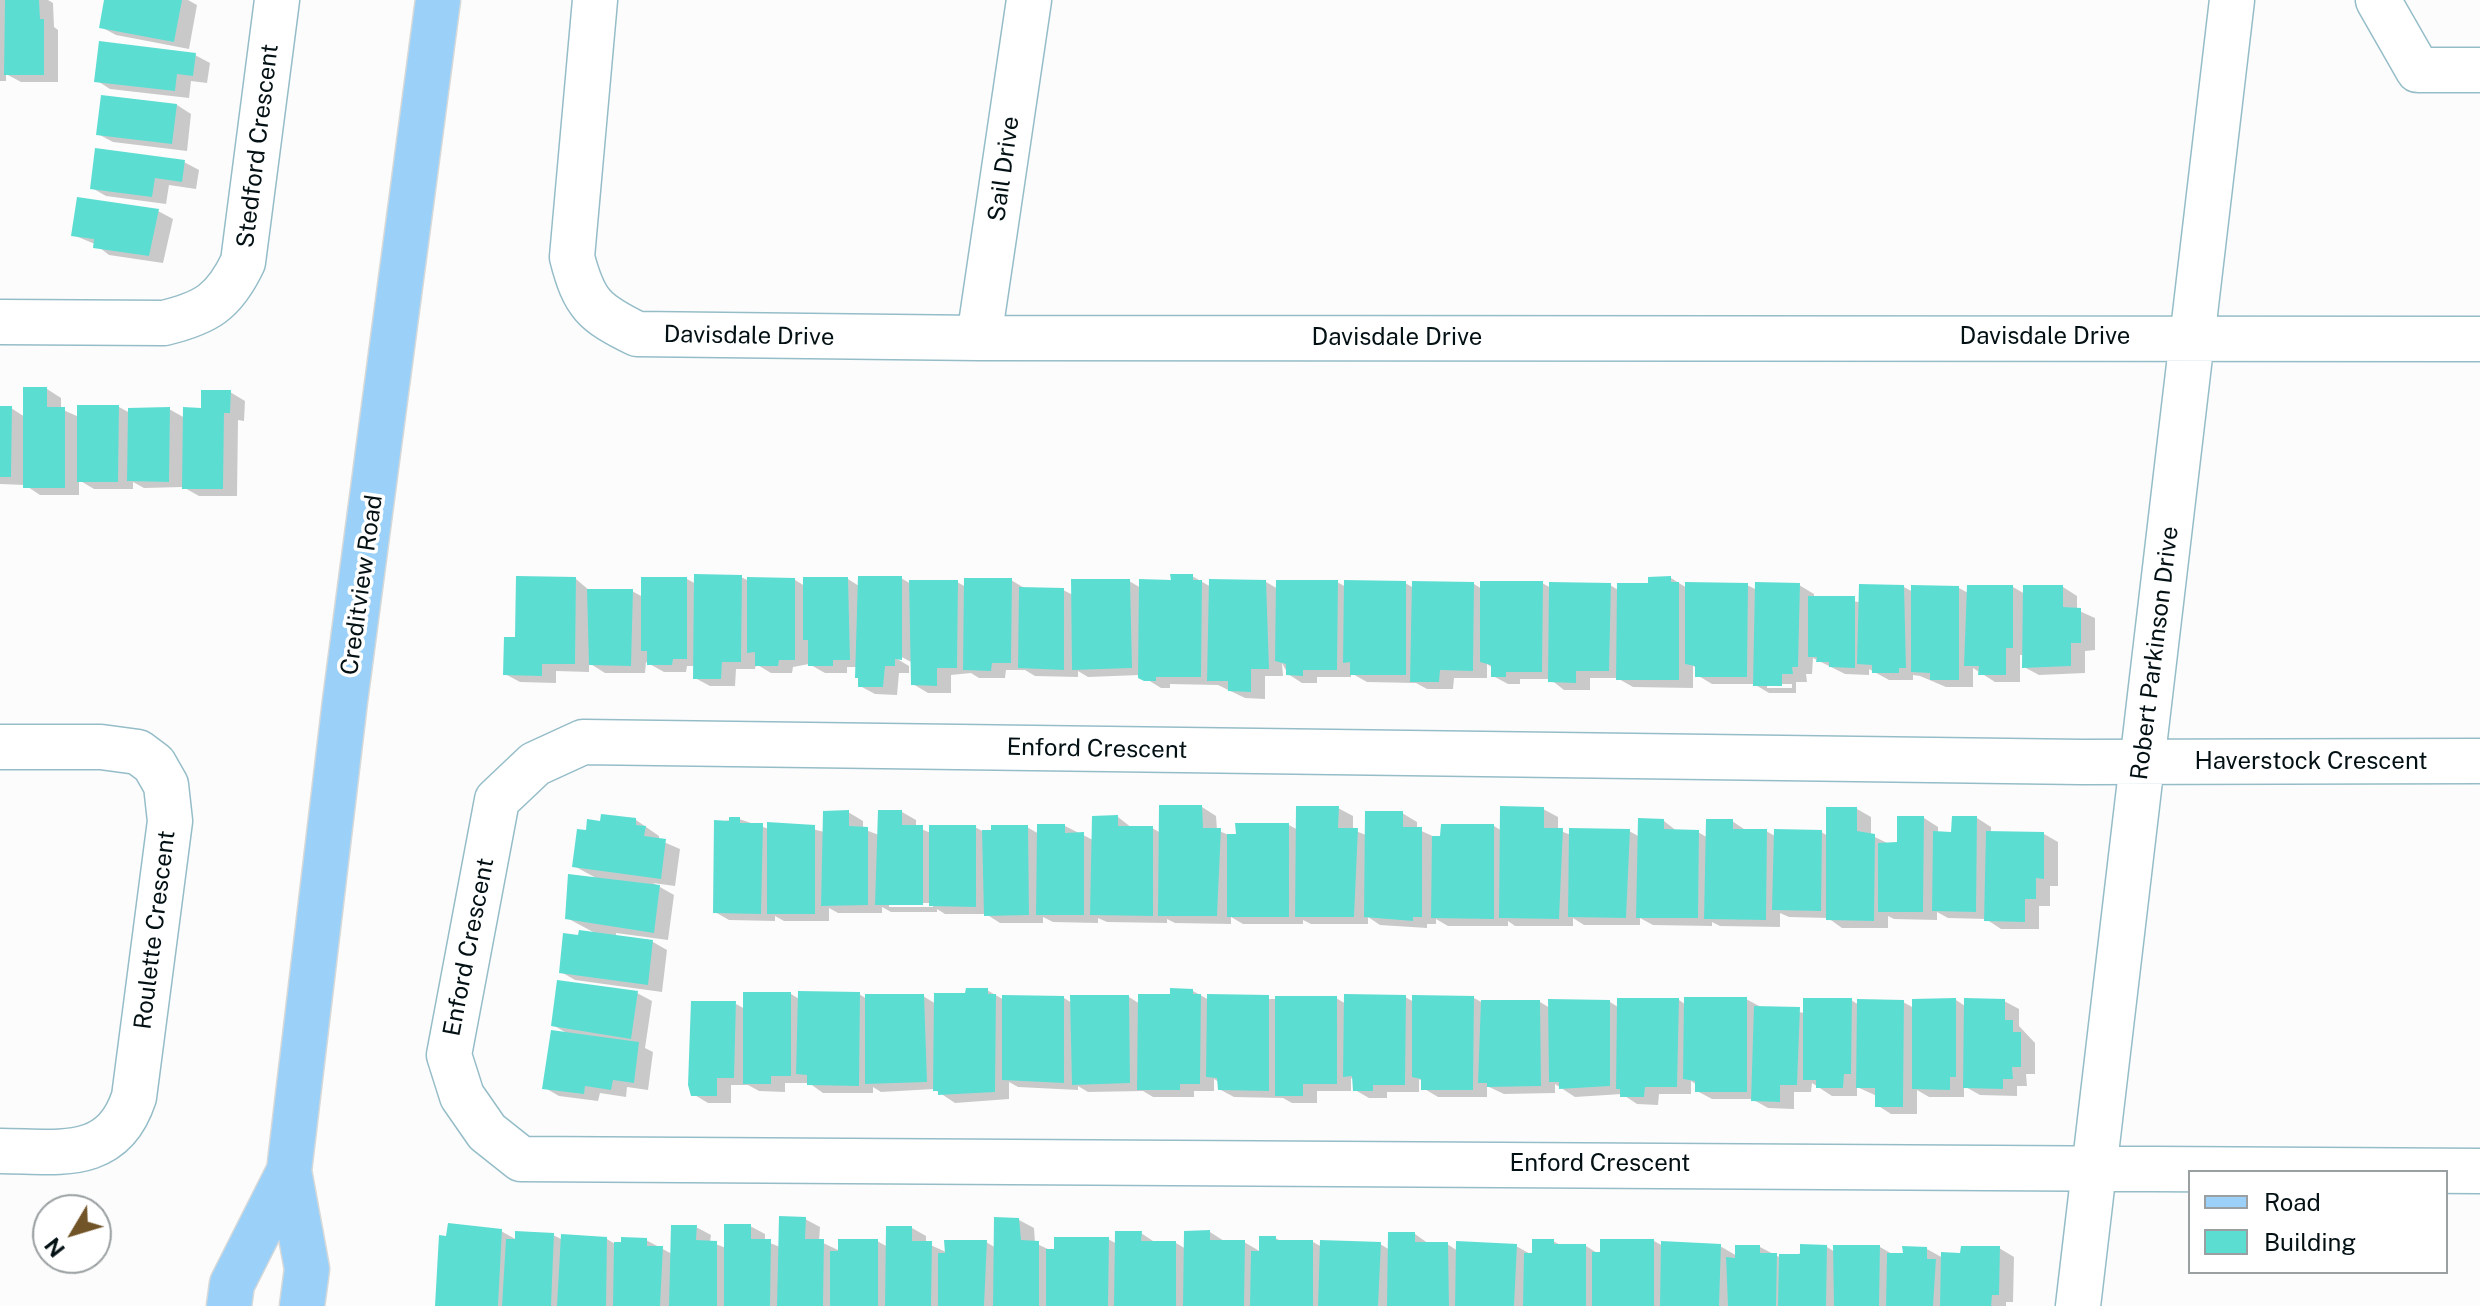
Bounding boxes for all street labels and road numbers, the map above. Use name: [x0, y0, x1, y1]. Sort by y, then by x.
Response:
street label: Stedford Crescent: [231, 42, 285, 250]
street label: Sail Drive: [982, 115, 1026, 223]
street label: Davisdale Drive: [663, 320, 835, 352]
street label: Davisdale Drive: [1960, 323, 2130, 351]
street label: Davisdale Drive: [1312, 324, 1482, 352]
street label: Creditview Road: [335, 493, 389, 677]
street label: Robert Parkinson Drive: [2125, 525, 2185, 781]
street label: Enford Crescent: [1006, 733, 1188, 765]
street label: Haverstock Crescent: [2194, 748, 2428, 776]
street label: Roulette Crescent: [128, 829, 182, 1031]
street label: Enford Crescent: [438, 855, 500, 1039]
street label: Enford Crescent: [1510, 1150, 1690, 1178]

